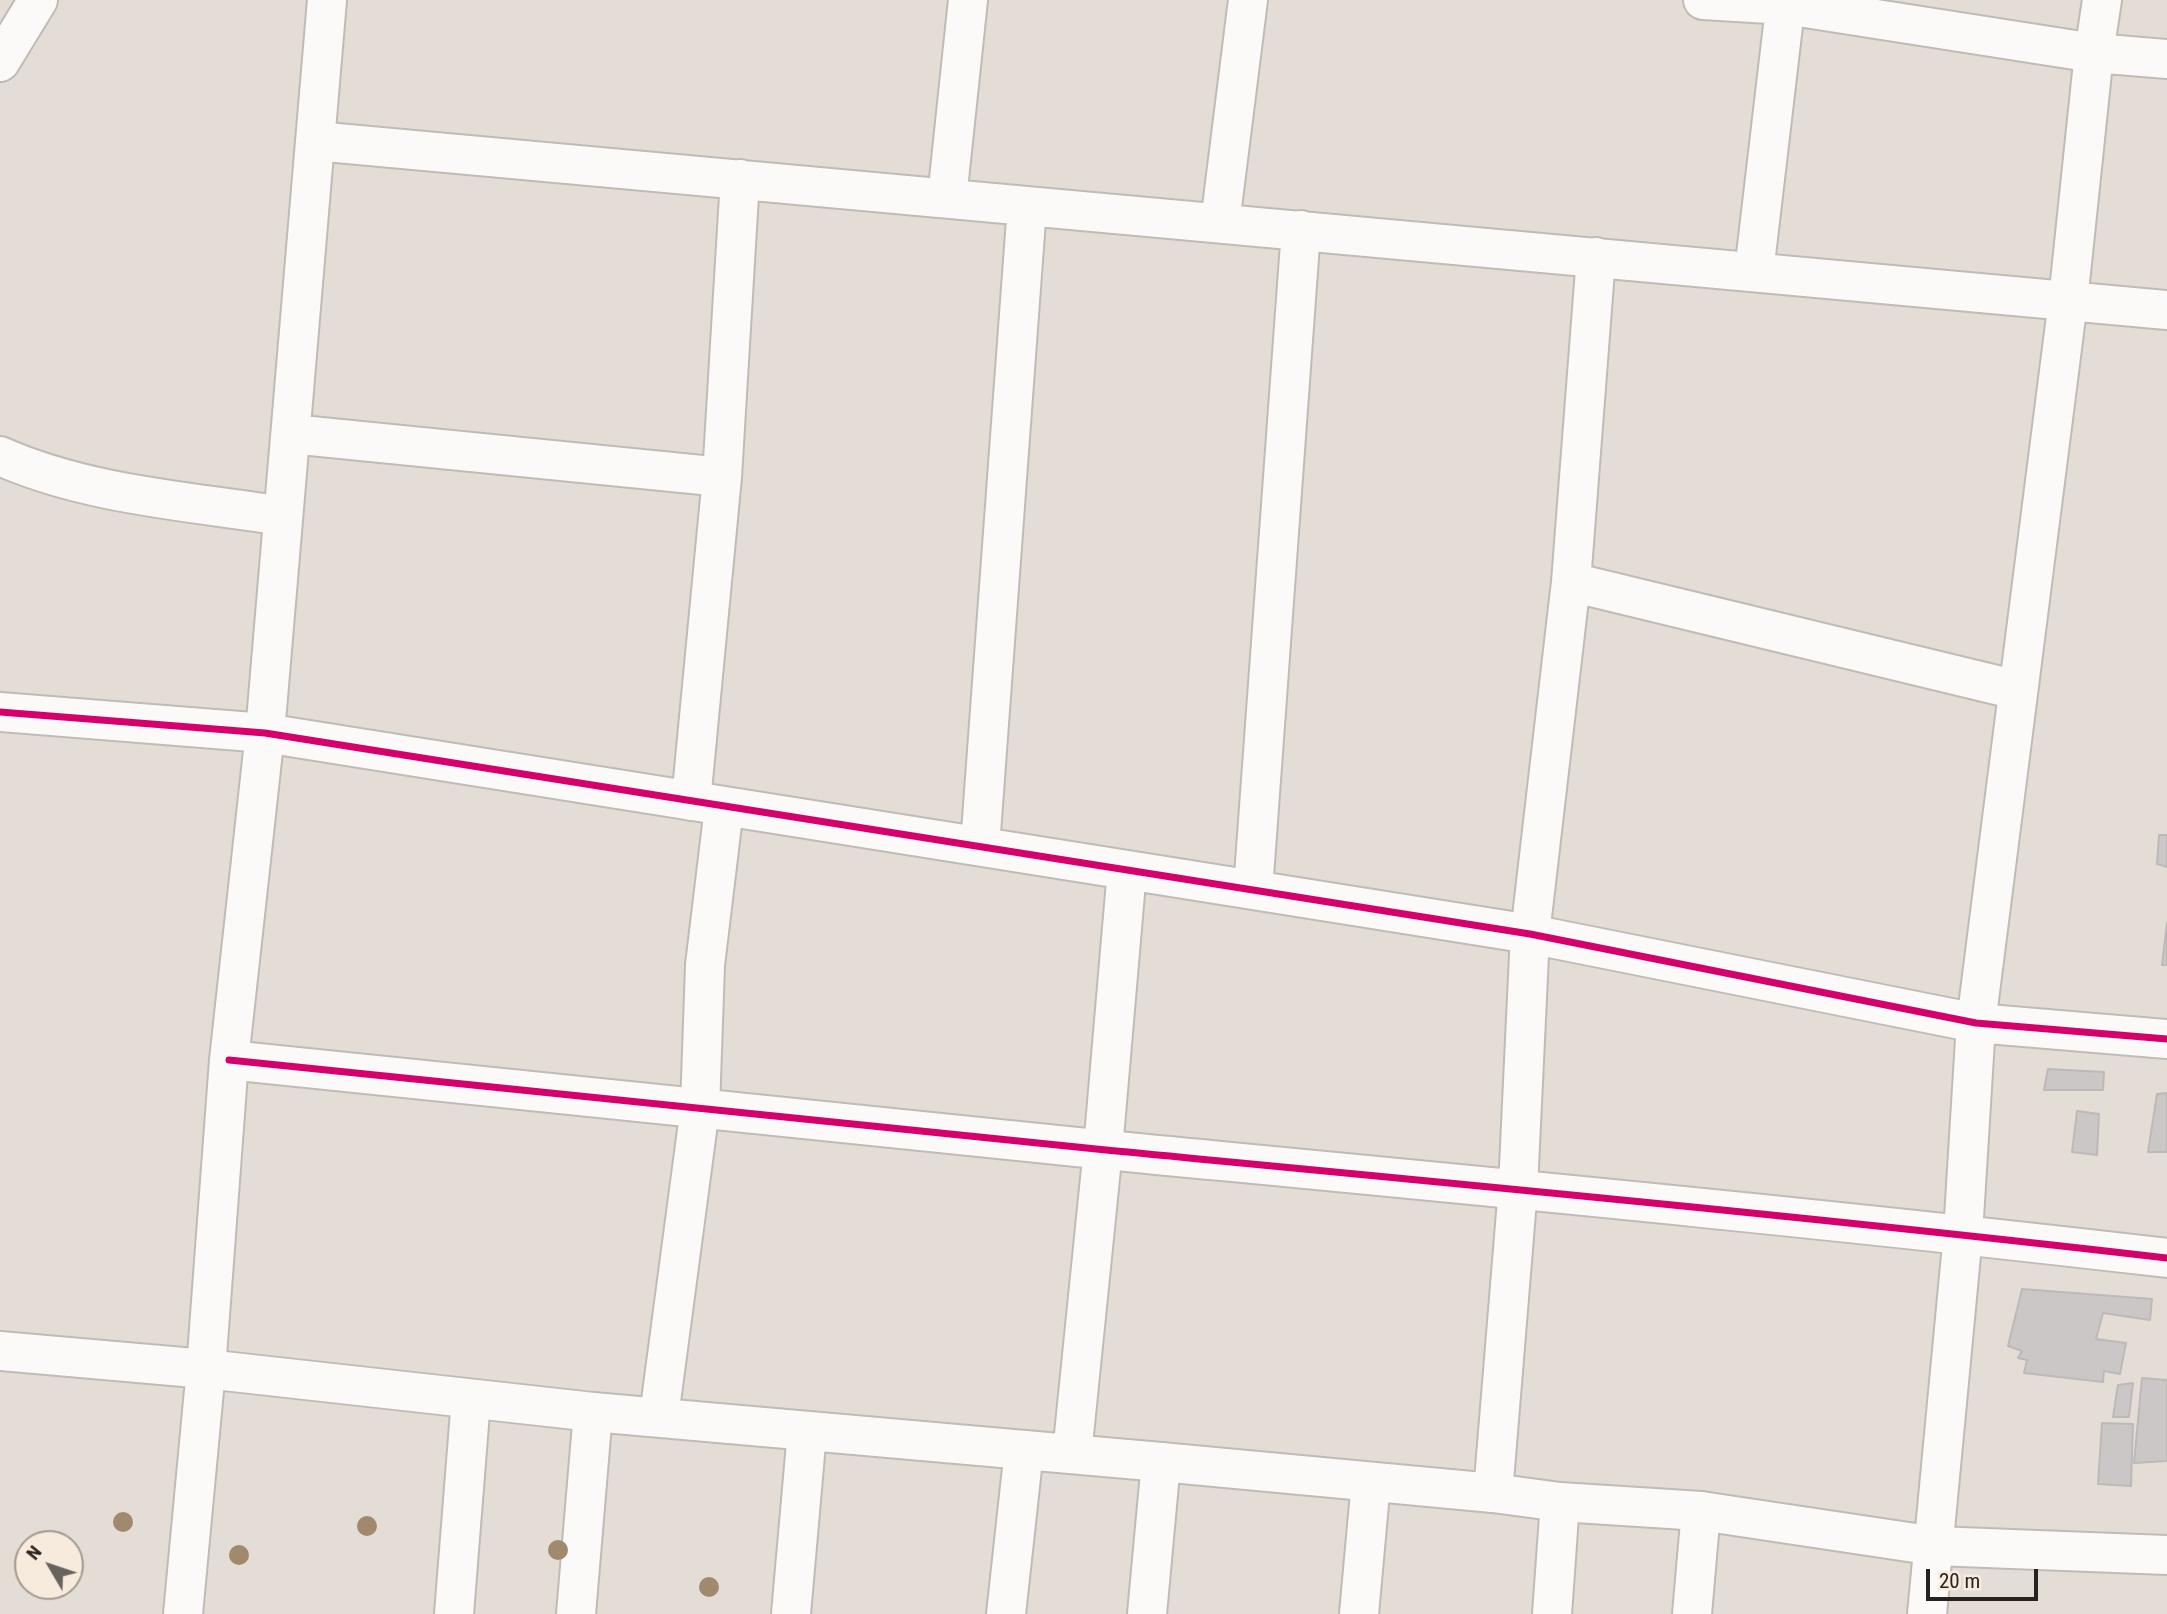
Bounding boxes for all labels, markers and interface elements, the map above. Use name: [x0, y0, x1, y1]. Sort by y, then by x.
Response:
north arrow: [14, 1530, 84, 1600]
text: N: [21, 1541, 46, 1564]
scale bar: [1929, 1554, 2041, 1598]
text: 20 m: [1939, 1569, 1980, 1593]

